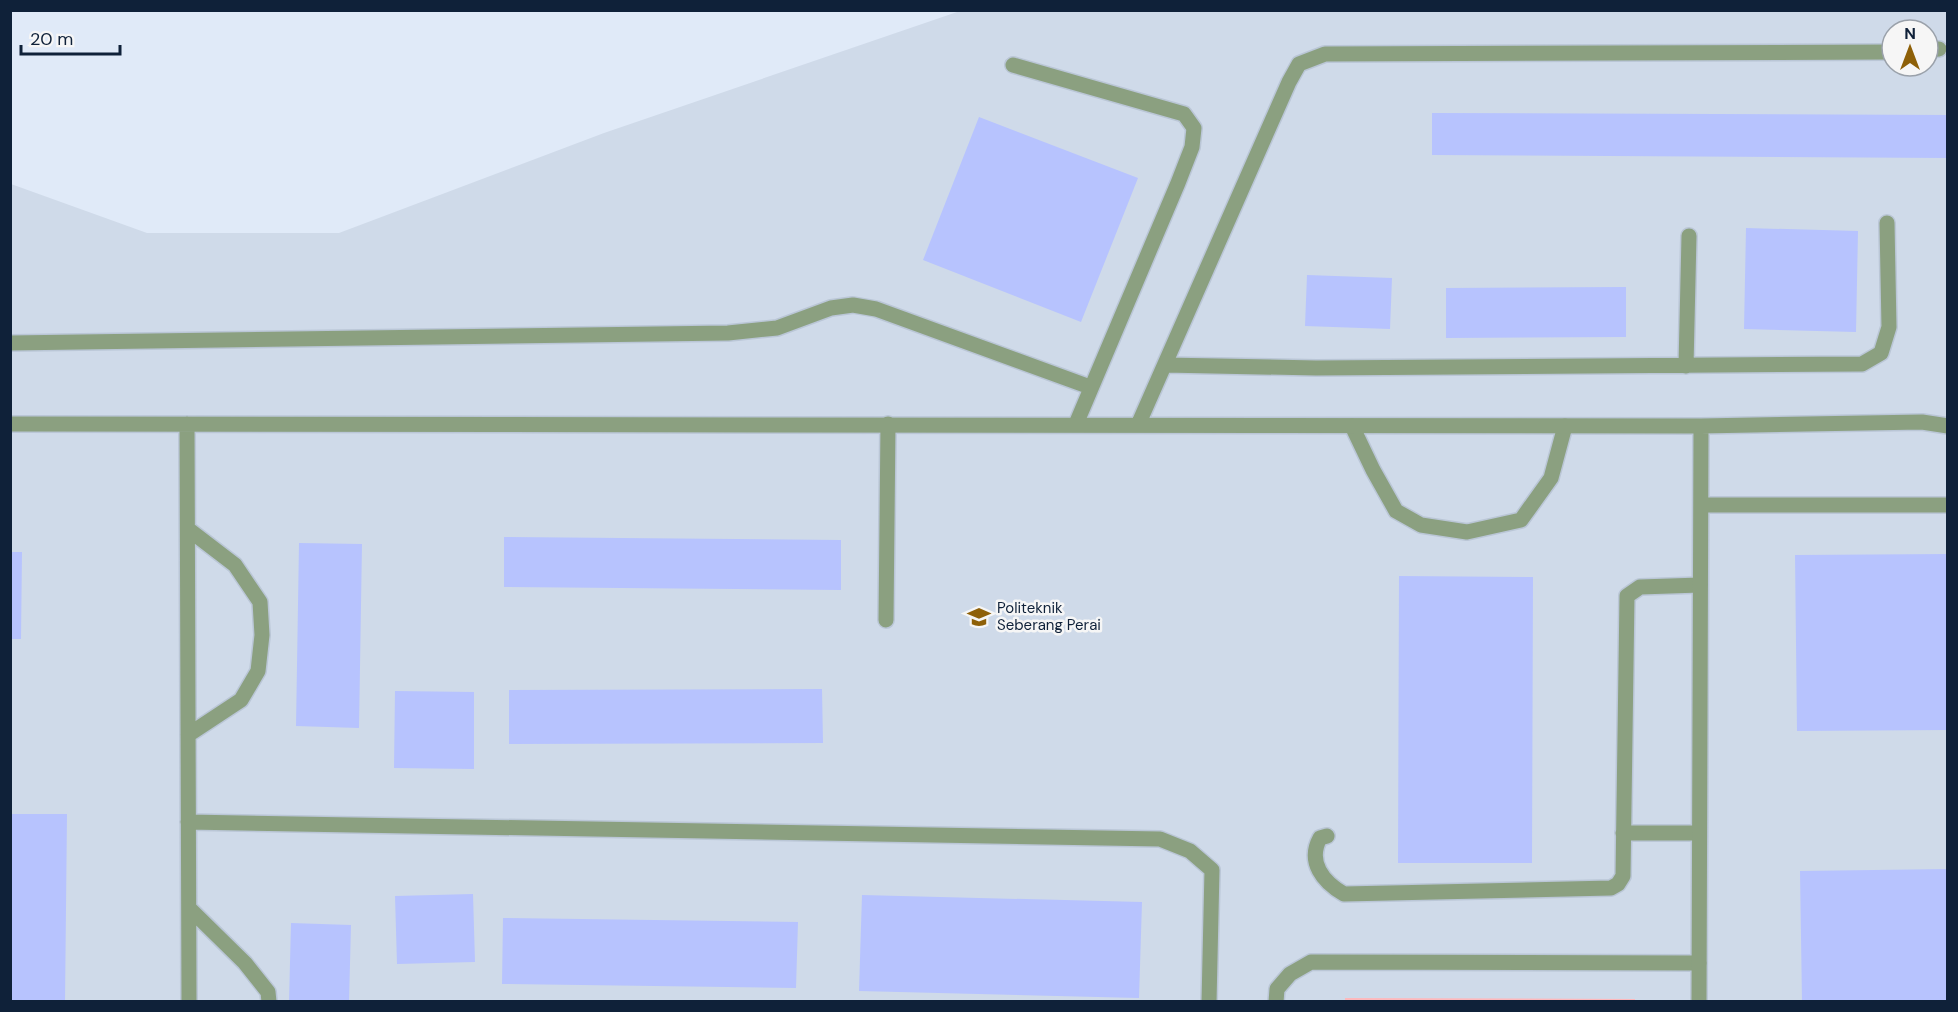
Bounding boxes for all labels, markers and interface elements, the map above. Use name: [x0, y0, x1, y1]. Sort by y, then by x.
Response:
scale bar: [21, 18, 120, 56]
north arrow: [1880, 18, 1940, 78]
text: N: [1904, 23, 1916, 44]
text: 20 m: [30, 27, 73, 51]
place label: Politeknik Seberang Perai: [997, 598, 1101, 635]
school or university icon: Politeknik Seberang Perai: [966, 604, 992, 630]

